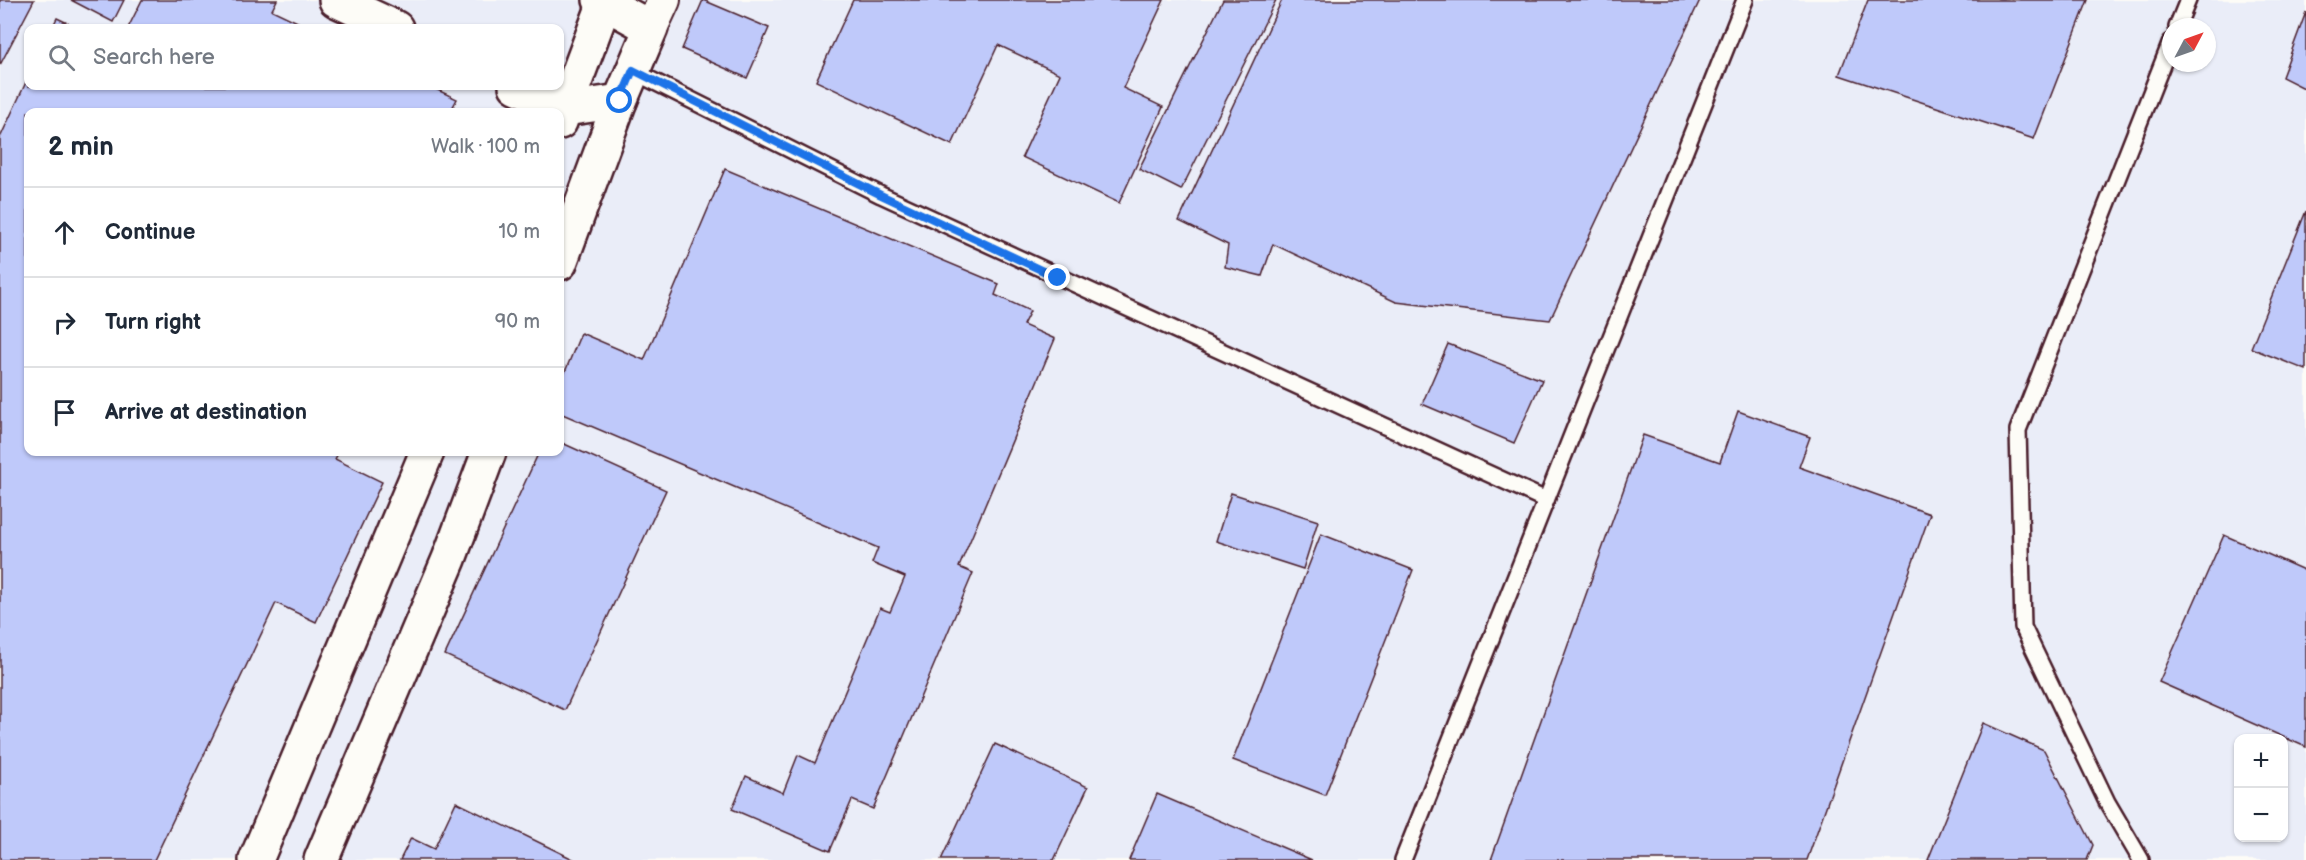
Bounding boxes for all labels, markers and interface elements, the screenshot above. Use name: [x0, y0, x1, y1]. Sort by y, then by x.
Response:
north arrow: [2162, 18, 2216, 72]
search box: [24, 24, 564, 90]
icon: search: [45, 41, 78, 74]
text: Search here: [93, 44, 215, 71]
route start: [606, 87, 632, 113]
text: 2 min: [48, 132, 114, 163]
text: Walk · 100 m: [431, 135, 540, 159]
icon: ahead: [48, 216, 81, 249]
text: Continue: [105, 219, 195, 246]
text: 10 m: [499, 220, 540, 244]
route end: [1044, 264, 1070, 290]
icon: right: [48, 306, 81, 339]
text: Turn right: [105, 309, 201, 336]
text: 90 m: [495, 310, 540, 334]
icon: arrive: [48, 396, 81, 429]
text: Arrive at destination: [105, 399, 307, 426]
map controls: [2234, 734, 2288, 842]
button: +: [2234, 734, 2288, 788]
button: −: [2234, 788, 2288, 842]

